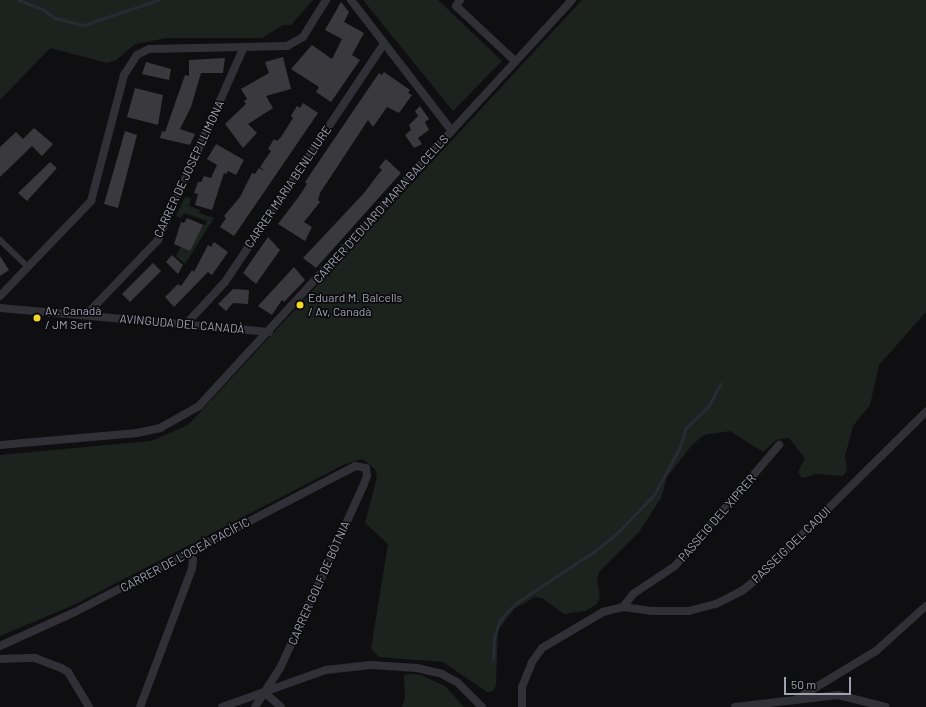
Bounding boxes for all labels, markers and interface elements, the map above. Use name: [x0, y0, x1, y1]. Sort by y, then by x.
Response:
street label: CARRER DE JOSEP LLIMONA: [151, 98, 227, 240]
street label: CARRER MARIA BENLLIURE: [242, 123, 334, 251]
street label: CARRER D'EDUARD MARIA BALCELLS: [311, 132, 451, 286]
place label: Eduard M. Balcells / Av, Canadà: [308, 291, 402, 319]
marker: Eduard M. Balcells / Av, Canadà: [295, 300, 305, 310]
place label: Av. Canadà / JM Sert: [45, 304, 101, 332]
street label: AVINGUDA DEL CANADÀ: [119, 311, 245, 337]
marker: Av. Canadà / JM Sert: [32, 313, 42, 323]
street label: PASSEIG DEL XIPRER: [675, 471, 759, 565]
street label: PASSEIG DEL CAQUI: [749, 504, 833, 586]
street label: CARRER DE L'OCEÀ PACÍFIC: [118, 515, 252, 595]
street label: CARRER GOLF DE BÒTNIA: [285, 519, 353, 647]
scale bar: [786, 669, 853, 695]
text: 50 m: [791, 677, 816, 691]

